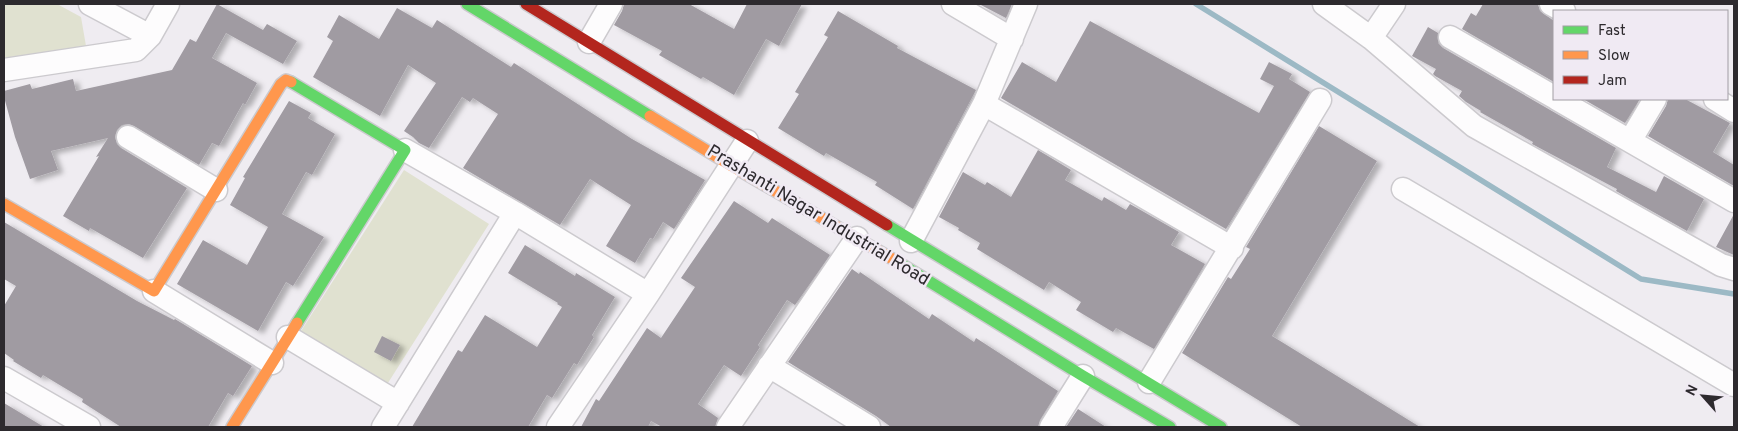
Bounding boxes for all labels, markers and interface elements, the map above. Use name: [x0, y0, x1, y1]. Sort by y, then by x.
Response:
legend: [1553, 10, 1728, 100]
text: Fast: [1598, 22, 1626, 41]
text: Slow: [1598, 47, 1630, 66]
text: Jam: [1598, 72, 1627, 91]
street label: Prashanti Nagar Industrial Road: [702, 140, 934, 292]
north arrow: [1678, 371, 1728, 421]
text: N: [1683, 382, 1703, 399]

